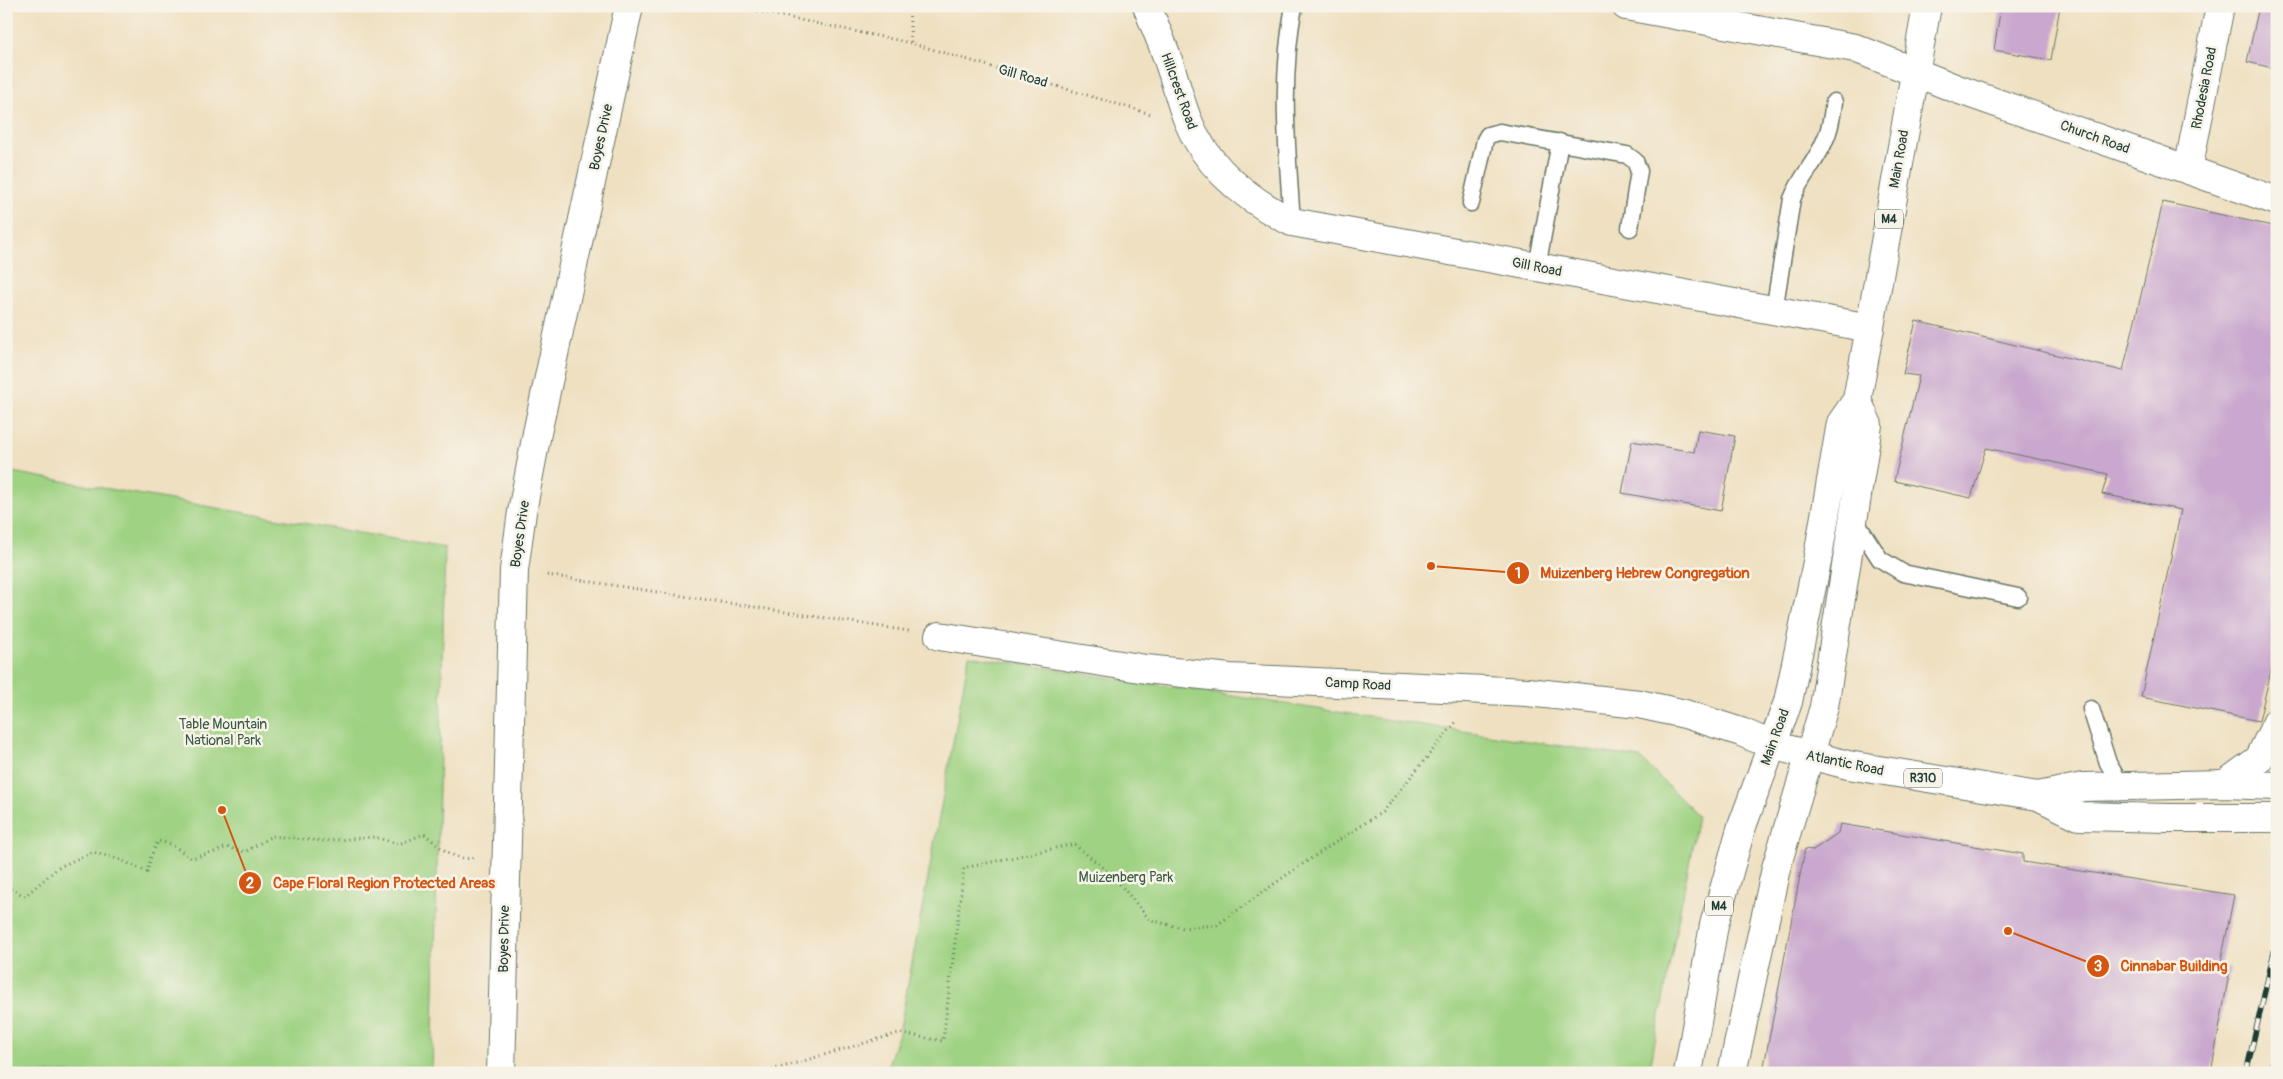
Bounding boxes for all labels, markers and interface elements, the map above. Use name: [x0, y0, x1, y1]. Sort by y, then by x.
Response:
street label: Rhodesia Road: [2188, 45, 2220, 131]
street label: Hillcrest Road: [1157, 50, 1201, 132]
street label: Gill Road: [996, 61, 1050, 91]
street label: Boyes Drive: [586, 102, 616, 172]
street label: Church Road: [2058, 117, 2132, 158]
street label: Main Road: [1886, 128, 1913, 189]
road number: M4: [1875, 210, 1903, 228]
street label: Gill Road: [1511, 254, 1564, 280]
street label: Boyes Drive: [507, 499, 533, 569]
callout: Muizenberg Hebrew Congregation: [1505, 558, 1760, 588]
text: 1: [1515, 564, 1521, 583]
text: Muizenberg Hebrew Congregation: [1540, 564, 1750, 583]
street label: Camp Road: [1324, 674, 1392, 694]
street label: Main Road: [1757, 706, 1793, 768]
park label: Table Mountain National Park: [179, 716, 267, 749]
street label: Atlantic Road: [1804, 746, 1886, 780]
road number: R310: [1904, 768, 1942, 788]
callout: Cape Floral Region Protected Areas: [238, 868, 505, 898]
park label: Muizenberg Park: [1079, 869, 1174, 886]
text: 2: [246, 874, 254, 893]
text: Cape Floral Region Protected Areas: [273, 874, 495, 893]
road number: M4: [1705, 896, 1733, 916]
street label: Boyes Drive: [495, 905, 513, 973]
callout: Cinnabar Building: [2085, 951, 2237, 981]
text: 3: [2094, 957, 2102, 976]
text: Cinnabar Building: [2121, 957, 2228, 976]

